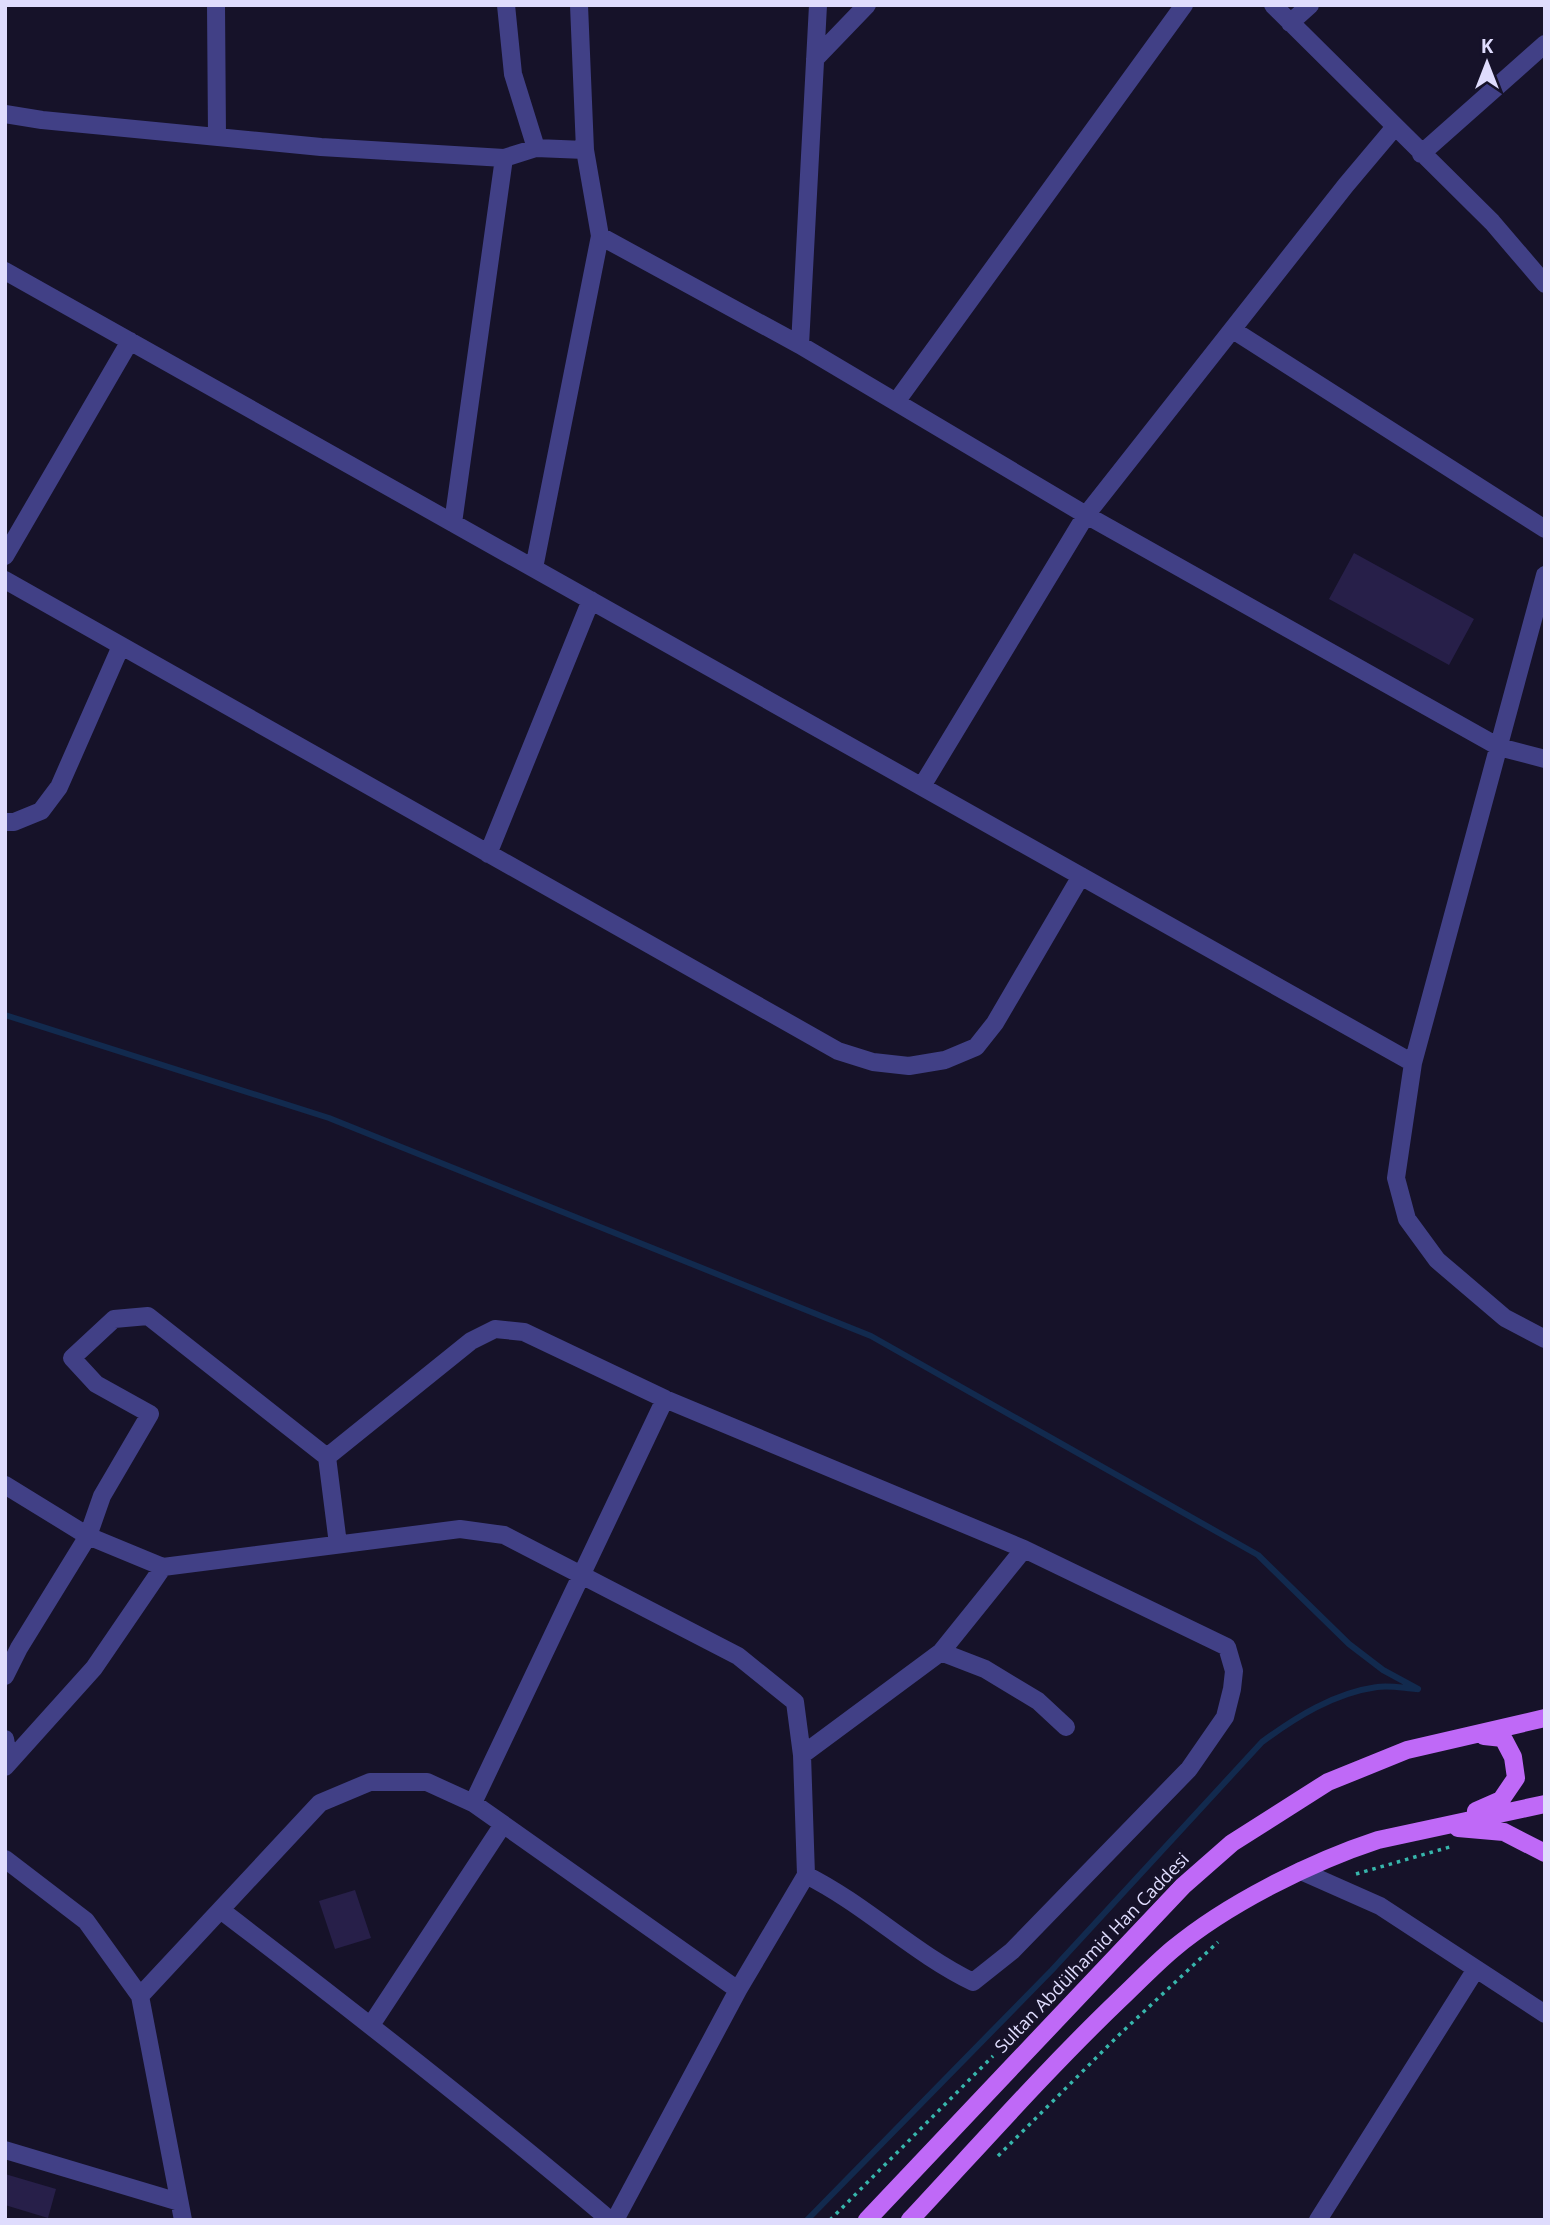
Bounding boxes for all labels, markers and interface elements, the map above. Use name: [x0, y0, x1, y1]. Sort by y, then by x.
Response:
north arrow: [1452, 28, 1522, 98]
text: K: [1481, 33, 1494, 59]
street label: Sultan Abdülhamid Han Caddesi: [989, 1847, 1194, 2058]

